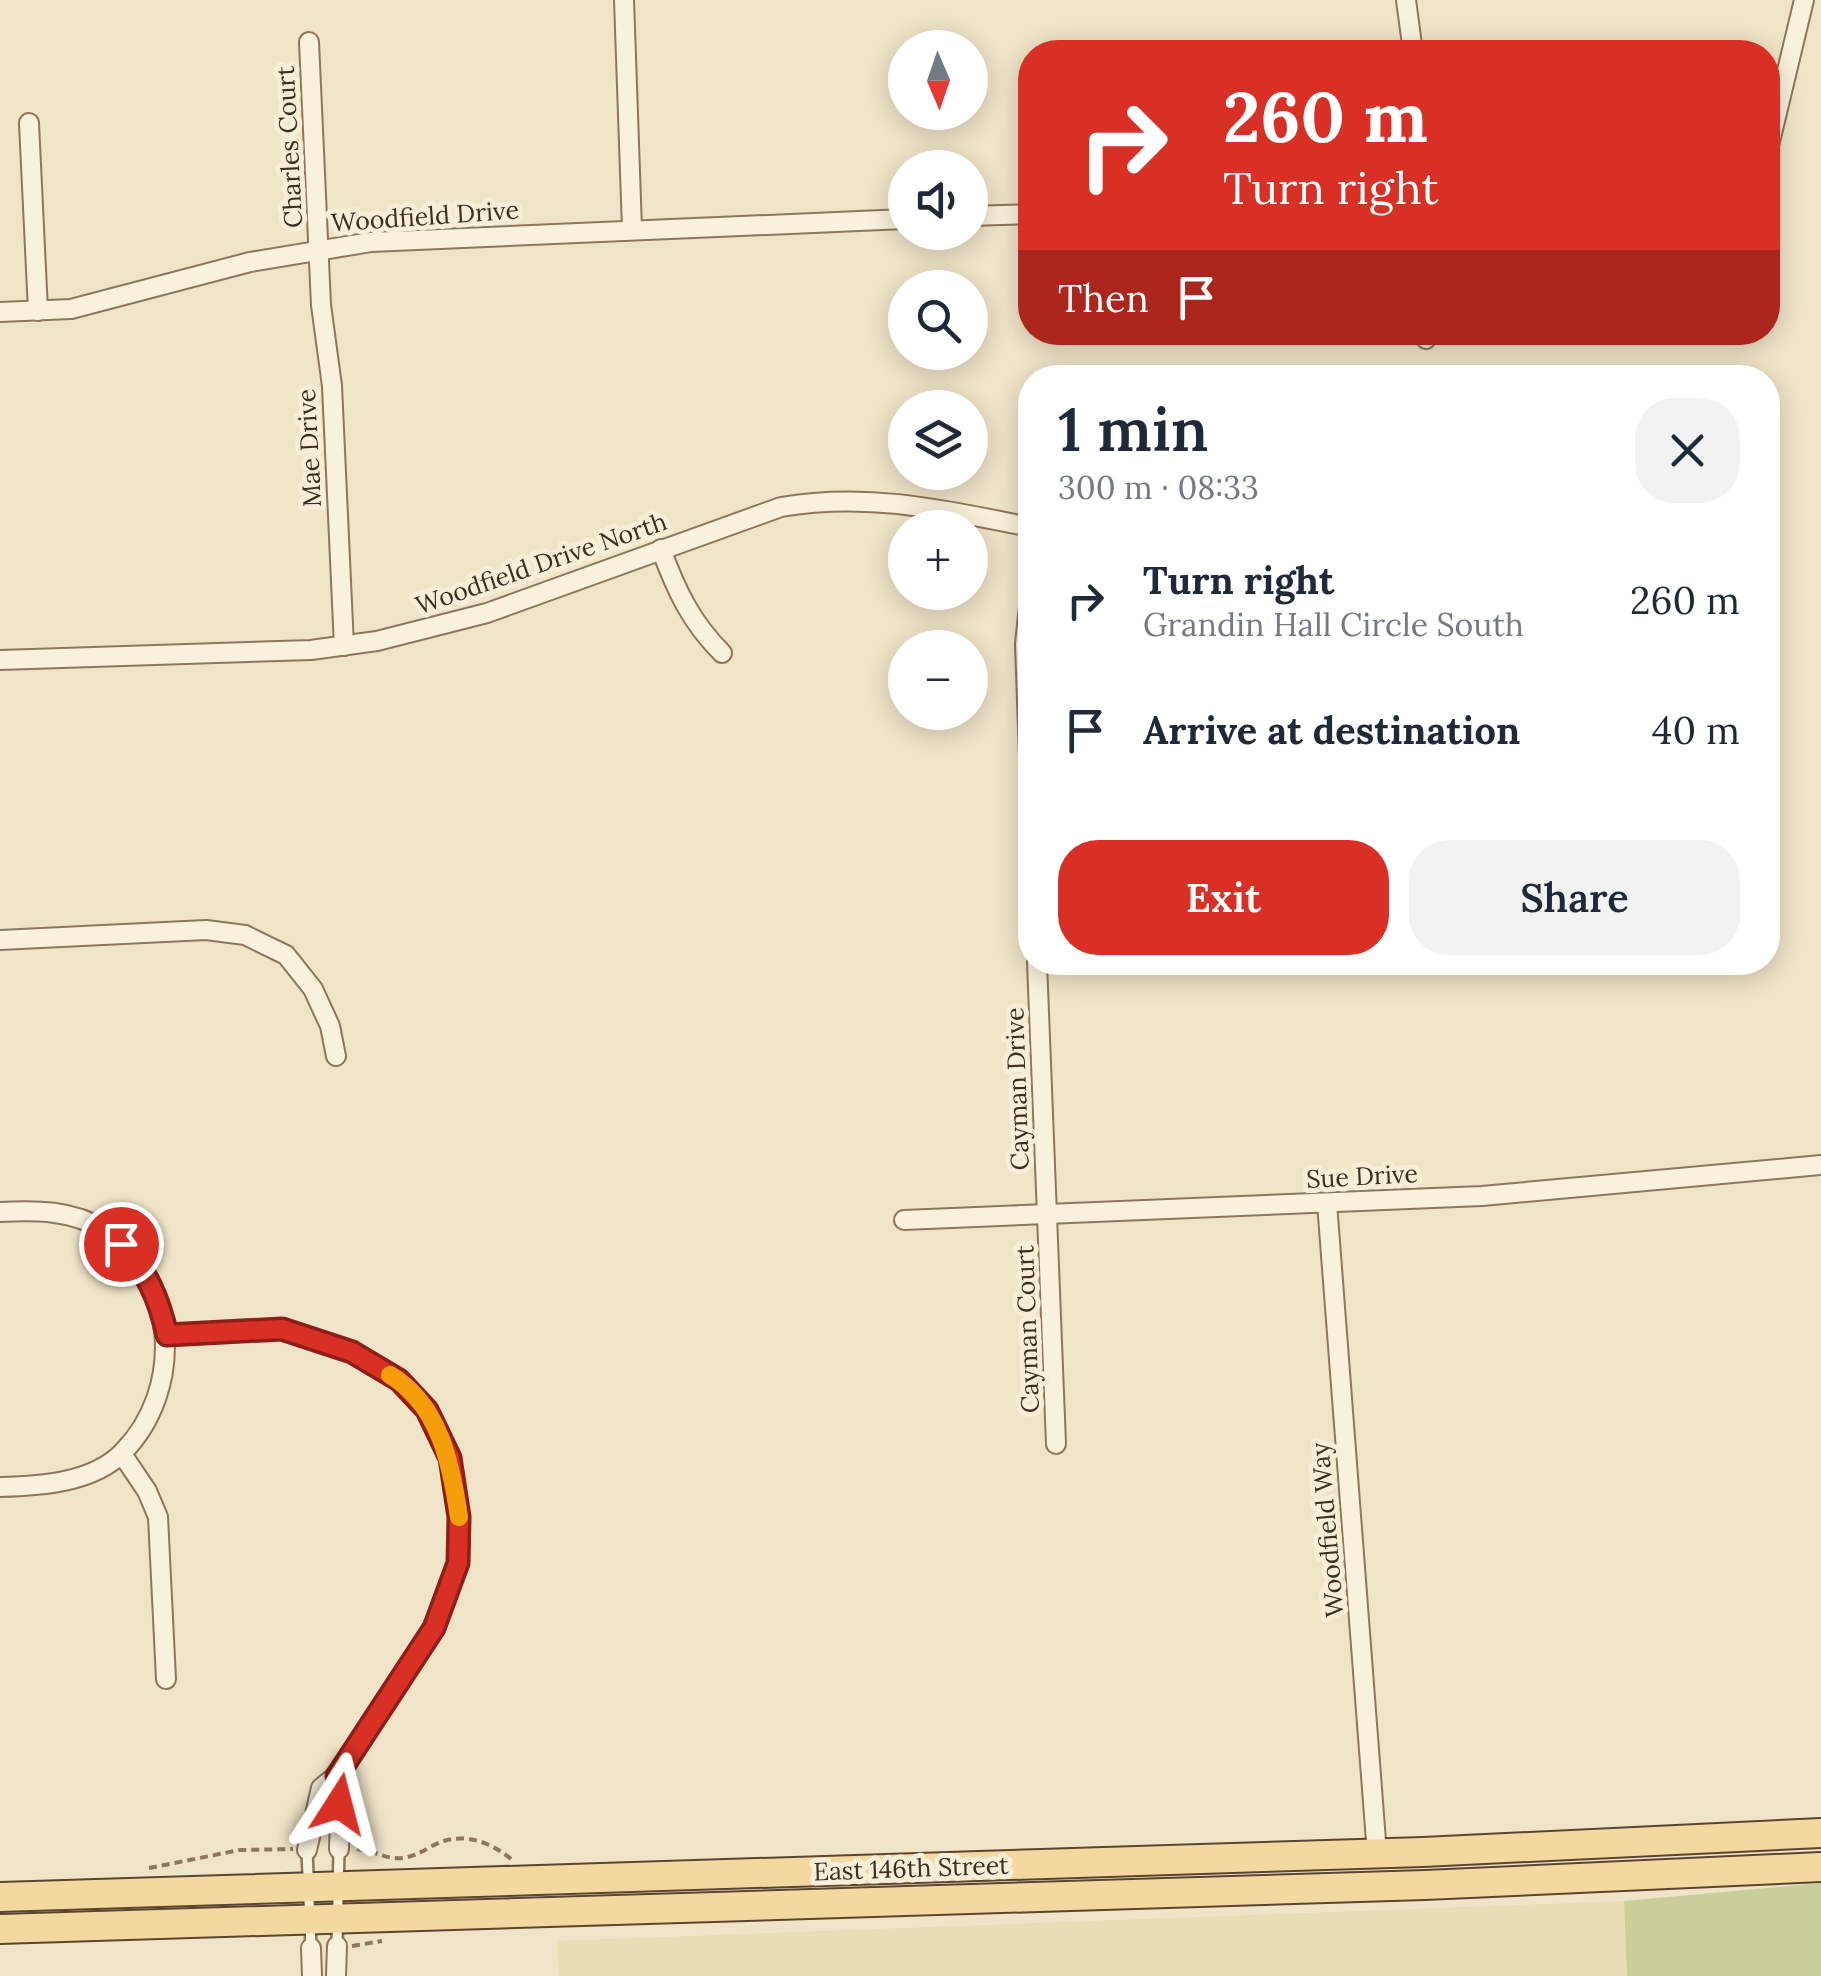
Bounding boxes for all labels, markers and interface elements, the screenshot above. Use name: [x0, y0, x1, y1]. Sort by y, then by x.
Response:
north arrow: [888, 30, 988, 130]
map controls: [888, 30, 988, 730]
street label: Charles Court: [269, 65, 309, 229]
text: 260 m: [1223, 72, 1428, 161]
icon: right: [1058, 80, 1188, 210]
button: sound: [888, 150, 988, 250]
text: Turn right: [1223, 159, 1439, 216]
street label: Woodfield Drive: [330, 193, 520, 239]
button: search: [888, 270, 988, 370]
icon: arrive: [1169, 270, 1224, 325]
text: Then: [1058, 274, 1149, 322]
street label: Mae Drive: [290, 388, 328, 508]
button: layers: [888, 390, 988, 490]
text: 1 min: [1058, 391, 1208, 467]
button: close: [1635, 398, 1740, 503]
text: 300 m · 08:33: [1058, 467, 1259, 508]
street label: Woodfield Drive North: [411, 505, 671, 621]
button: +: [888, 510, 988, 610]
text: Turn right: [1143, 556, 1334, 604]
icon: right: [1058, 573, 1113, 628]
text: 260 m: [1630, 576, 1740, 624]
text: Grandin Hall Circle South: [1143, 604, 1524, 645]
button: −: [888, 630, 988, 730]
icon: arrive: [1058, 703, 1113, 758]
text: Arrive at destination: [1143, 706, 1520, 754]
text: 40 m: [1652, 706, 1740, 754]
button: Exit: [1058, 840, 1389, 955]
button: Share: [1409, 840, 1740, 955]
street label: Cayman Drive: [998, 1007, 1036, 1171]
street label: Sue Drive: [1305, 1157, 1419, 1195]
pin: [79, 1202, 164, 1287]
icon: arrive: [94, 1217, 149, 1272]
street label: Cayman Court: [1008, 1244, 1046, 1414]
street label: Woodfield Way: [1303, 1440, 1351, 1619]
position arrow: [287, 1752, 391, 1856]
street label: East 146th Street: [813, 1849, 1010, 1887]

